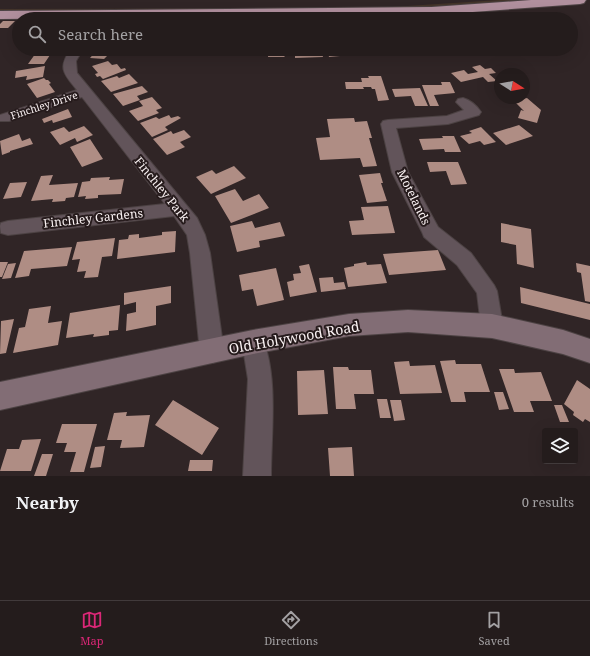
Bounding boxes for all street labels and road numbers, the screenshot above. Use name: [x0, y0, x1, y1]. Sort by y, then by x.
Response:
street label: Finchley Drive: [9, 88, 79, 122]
street label: Finchley Park: [131, 153, 194, 226]
street label: Motelands: [393, 166, 435, 228]
street label: Finchley Gardens: [42, 204, 144, 232]
street label: Old Holywood Road: [227, 316, 361, 358]

